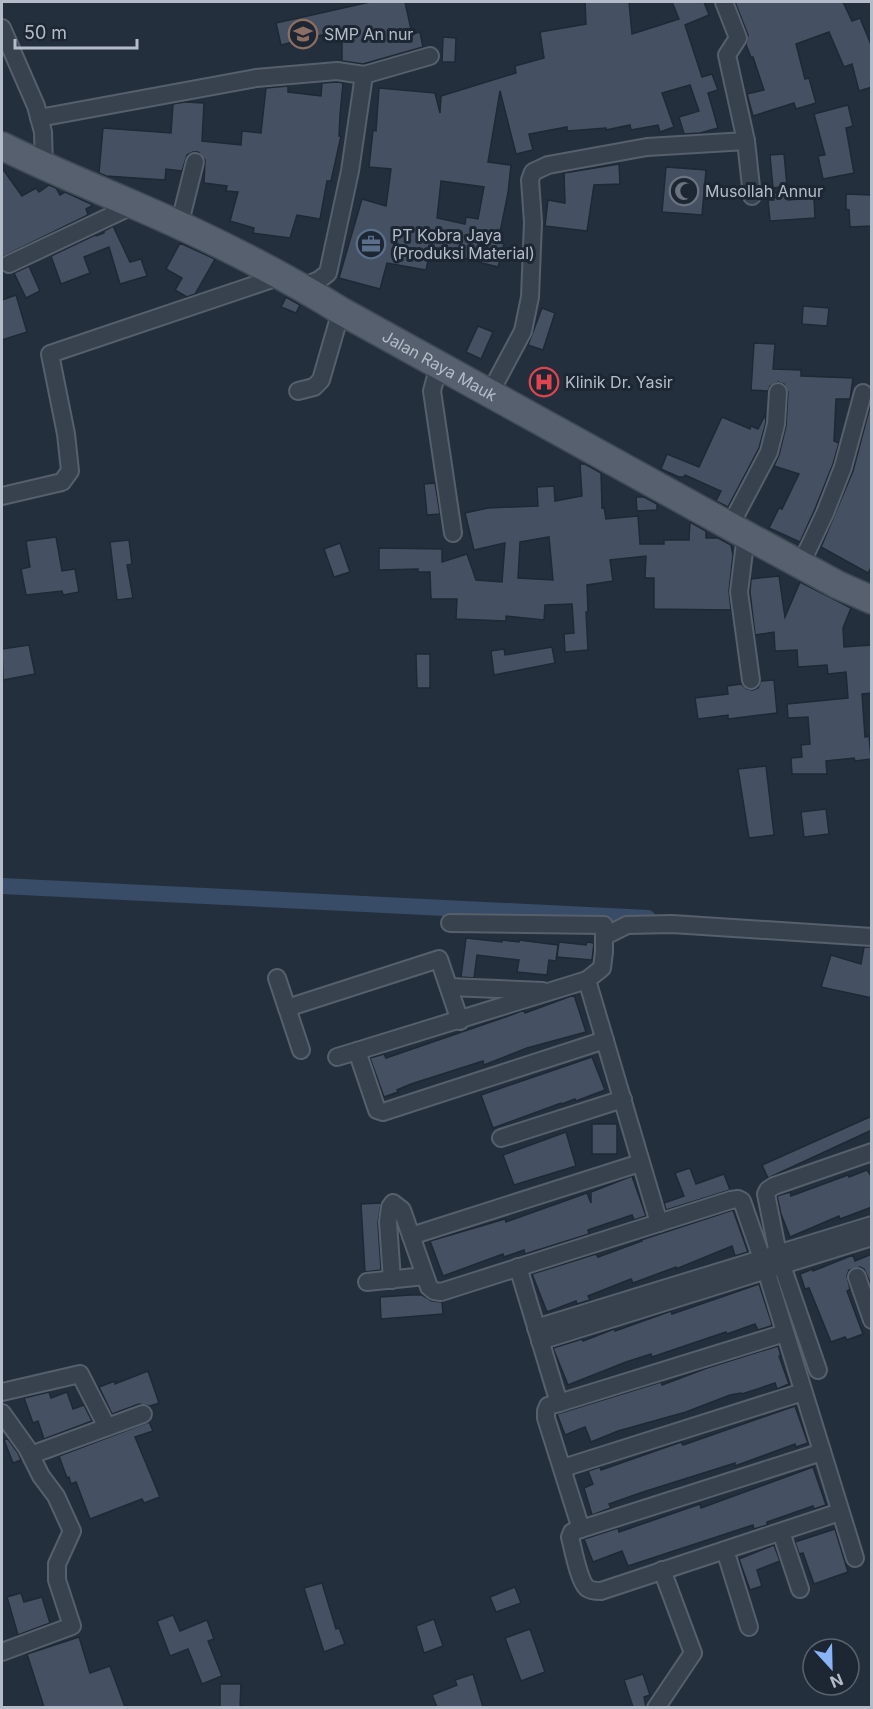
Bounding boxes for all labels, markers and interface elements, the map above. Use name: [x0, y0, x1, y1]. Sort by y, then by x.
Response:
scale bar: [15, 12, 136, 50]
school or university icon: SMP An nur: [287, 18, 319, 50]
text: 50 m: [24, 22, 67, 43]
place label: SMP An nur: [324, 24, 413, 44]
mosque icon: Musollah Annur: [668, 175, 700, 207]
place label: Musollah Annur: [705, 181, 823, 201]
place label: PT Kobra Jaya (Produksi Material): [392, 225, 535, 263]
office icon: PT Kobra Jaya (Produksi Material): [355, 228, 387, 260]
street label: Jalan Raya Mauk: [379, 326, 501, 405]
hospital icon: Klinik Dr. Yasir: [528, 366, 560, 398]
place label: Klinik Dr. Yasir: [565, 372, 673, 392]
north arrow: [801, 1637, 861, 1697]
text: N: [827, 1669, 846, 1692]

